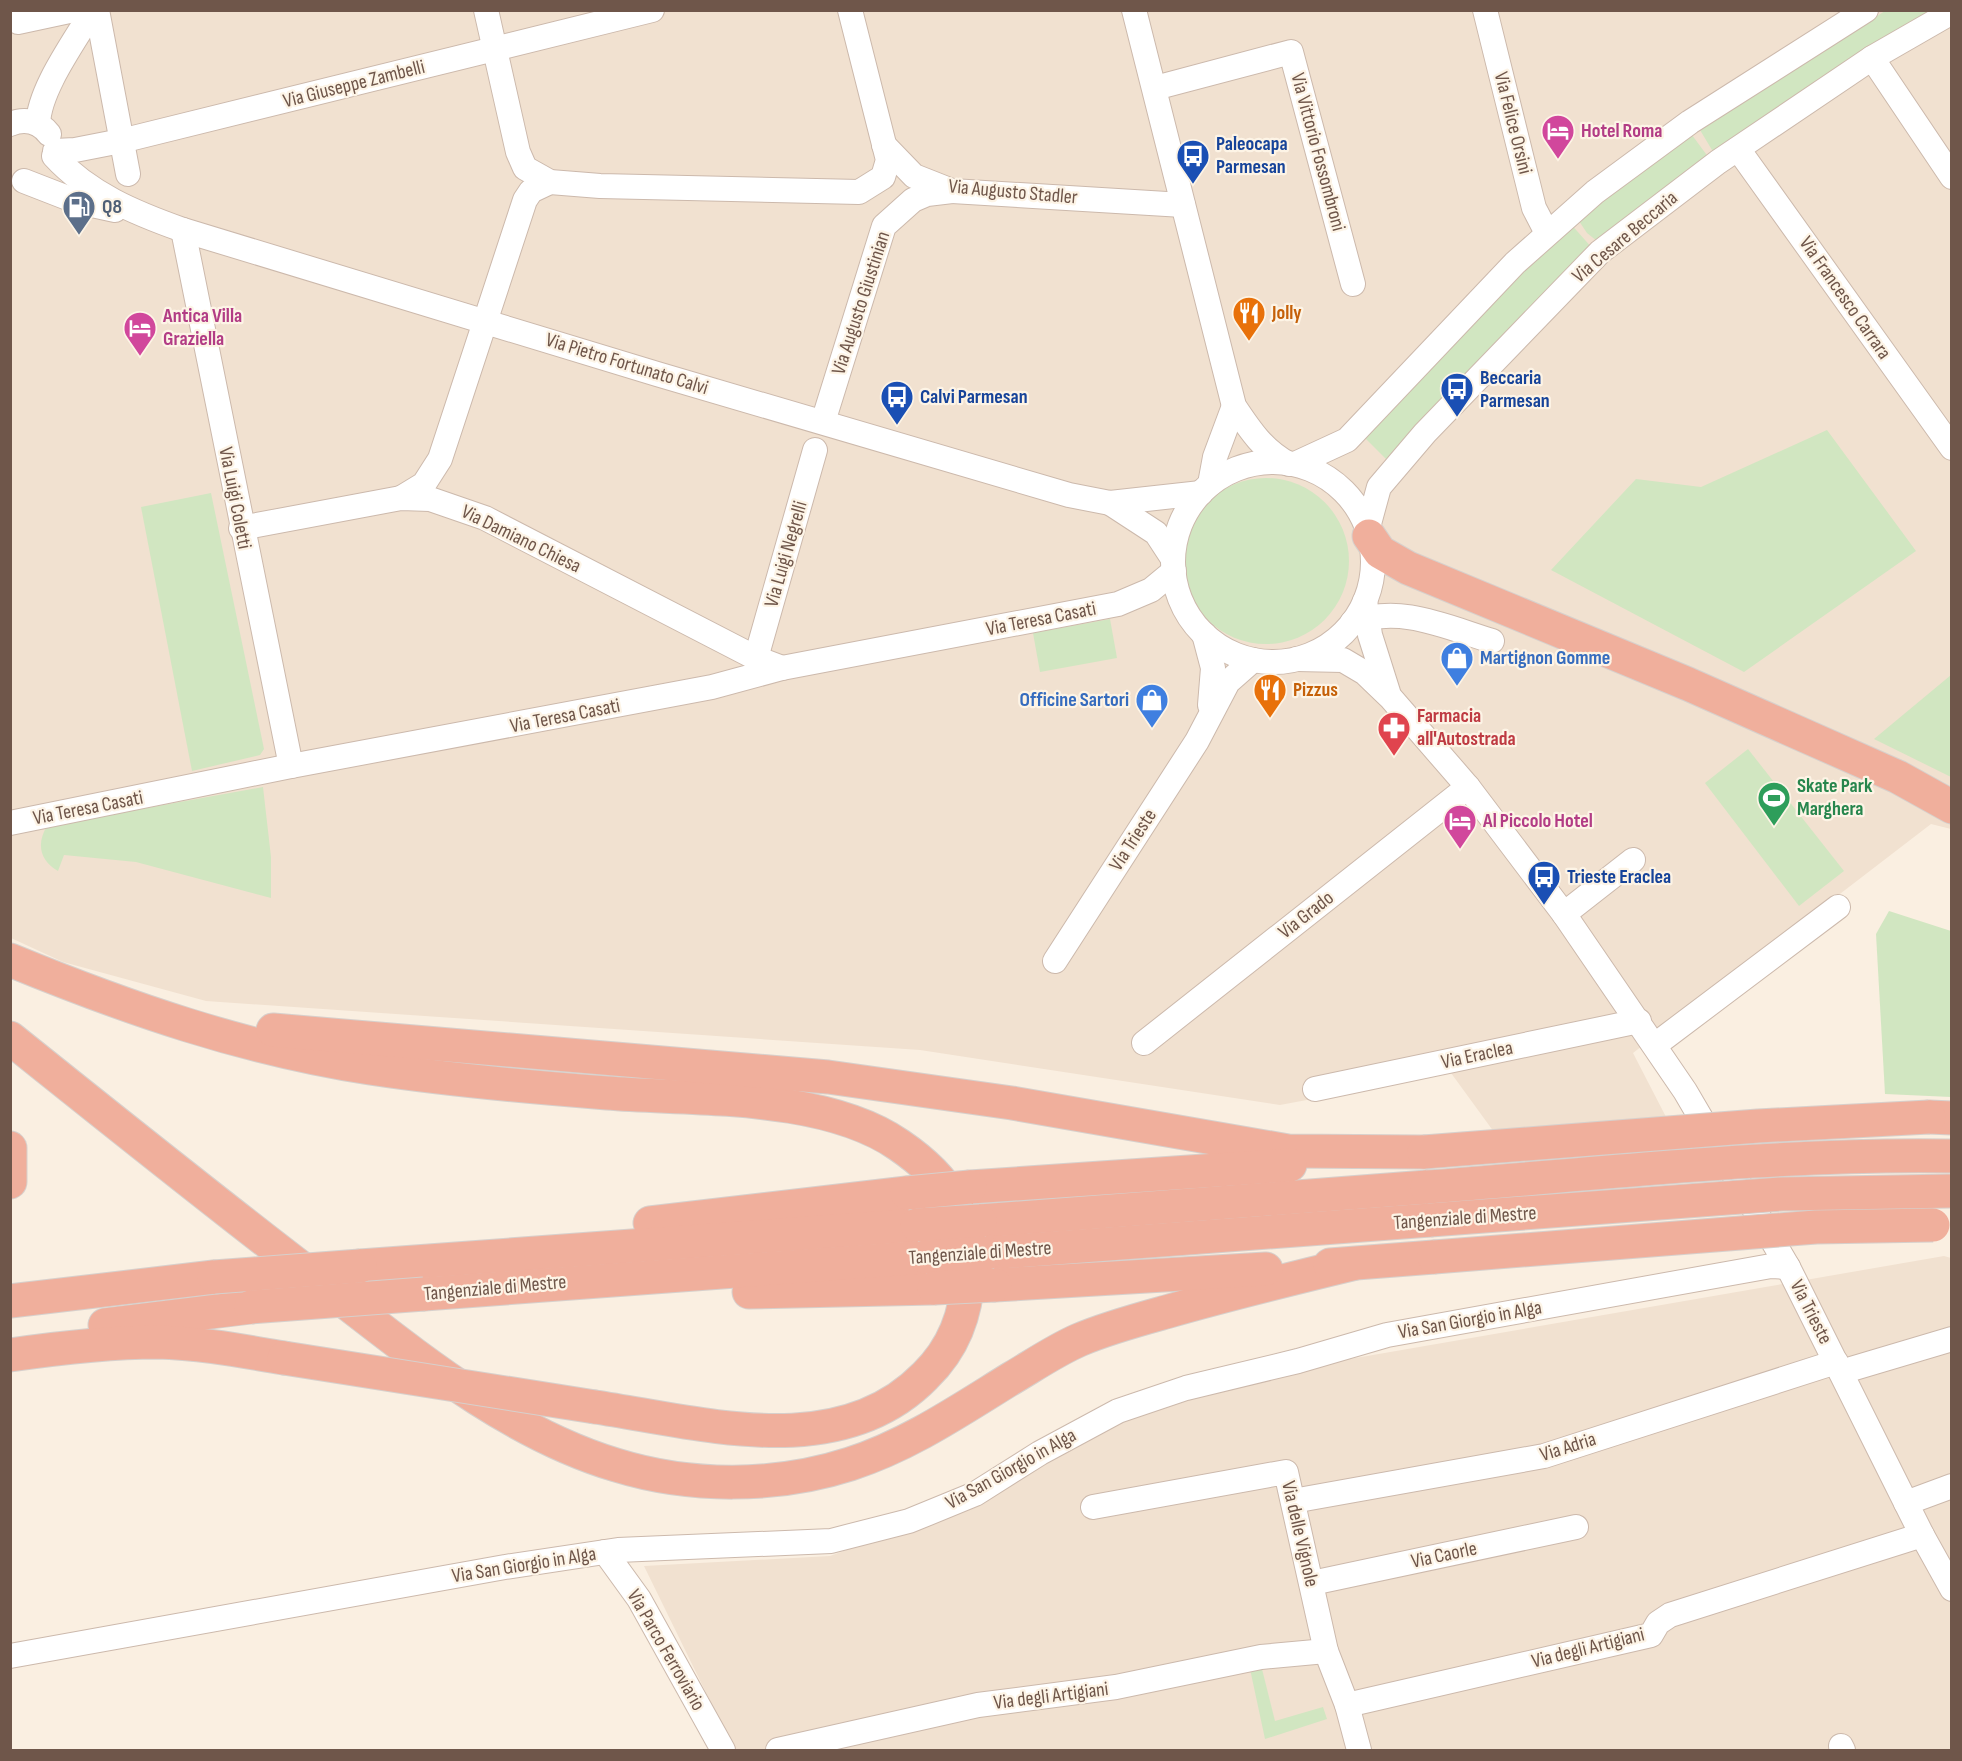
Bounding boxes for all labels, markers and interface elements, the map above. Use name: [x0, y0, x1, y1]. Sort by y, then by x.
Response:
street label: Via Giuseppe Zambelli: [281, 55, 427, 113]
street label: Via Felice Orsini: [1489, 69, 1537, 177]
street label: Via Vittorio Fossombroni: [1285, 70, 1351, 234]
hotel icon: Hotel Roma: [1540, 113, 1576, 160]
place label: Hotel Roma: [1581, 119, 1662, 143]
place label: Paleocapa Parmesan: [1216, 132, 1288, 179]
bus stop icon: Paleocapa Parmesan: [1175, 138, 1211, 185]
street label: Via Augusto Stadler: [947, 174, 1079, 210]
street label: Via Cesare Beccaria: [1567, 186, 1683, 288]
fuel station icon: Q8: [61, 189, 97, 236]
place label: Q8: [102, 195, 122, 219]
street label: Via Augusto Giustinian: [827, 228, 895, 378]
street label: Via Francesco Carrara: [1794, 232, 1896, 364]
restaurant icon: Jolly: [1231, 295, 1267, 342]
place label: Jolly: [1271, 301, 1302, 325]
place label: Antica Villa Graziella: [162, 304, 242, 351]
hotel icon: Antica Villa Graziella: [122, 310, 158, 357]
street label: Via Pietro Fortunato Calvi: [543, 328, 711, 400]
place label: Beccaria Parmesan: [1480, 366, 1550, 413]
bus stop icon: Beccaria Parmesan: [1439, 371, 1475, 418]
bus stop icon: Calvi Parmesan: [879, 379, 915, 426]
place label: Calvi Parmesan: [920, 385, 1028, 409]
street label: Via Luigi Coletti: [213, 445, 257, 551]
street label: Via Luigi Negrelli: [759, 498, 813, 610]
street label: Via Damiano Chiesa: [457, 500, 585, 578]
street label: Via Teresa Casati: [984, 597, 1098, 641]
shop icon: Martignon Gomme: [1439, 640, 1475, 687]
place label: Martignon Gomme: [1480, 646, 1610, 670]
restaurant icon: Pizzus: [1252, 672, 1288, 719]
place label: Pizzus: [1293, 678, 1338, 702]
shop icon: Officine Sartori: [1134, 682, 1170, 729]
place label: Officine Sartori: [1020, 688, 1129, 712]
street label: Via Teresa Casati: [508, 694, 622, 738]
place label: Farmacia all'Autostrada: [1417, 704, 1516, 751]
pharmacy icon: Farmacia all'Autostrada: [1376, 710, 1412, 757]
place label: Skate Park Marghera: [1797, 774, 1873, 821]
sports icon: Skate Park Marghera: [1756, 780, 1792, 827]
street label: Via Teresa Casati: [31, 786, 145, 830]
hotel icon: Al Piccolo Hotel: [1442, 803, 1478, 850]
street label: Via Trieste: [1104, 805, 1162, 875]
place label: Al Piccolo Hotel: [1482, 809, 1593, 833]
bus stop icon: Trieste Eraclea: [1526, 859, 1562, 906]
place label: Trieste Eraclea: [1567, 865, 1671, 889]
street label: Via Grado: [1274, 886, 1338, 944]
street label: Via Eraclea: [1439, 1036, 1515, 1074]
street label: Tangenziale di Mestre: [1393, 1201, 1537, 1235]
street label: Tangenziale di Mestre: [908, 1236, 1052, 1270]
street label: Tangenziale di Mestre: [423, 1270, 567, 1306]
street label: Via Trieste: [1785, 1276, 1837, 1348]
street label: Via San Giorgio in Alga: [1396, 1296, 1544, 1344]
street label: Via San Giorgio in Alga: [942, 1423, 1080, 1515]
street label: Via Adria: [1537, 1427, 1599, 1467]
street label: Via delle Vignole: [1276, 1479, 1324, 1589]
street label: Via Caorle: [1409, 1536, 1479, 1574]
street label: Via San Giorgio in Alga: [450, 1542, 598, 1588]
street label: Via Parco Ferroviario: [622, 1585, 710, 1715]
street label: Via degli Artigiani: [1529, 1622, 1647, 1674]
street label: Via degli Artigiani: [992, 1677, 1110, 1715]

